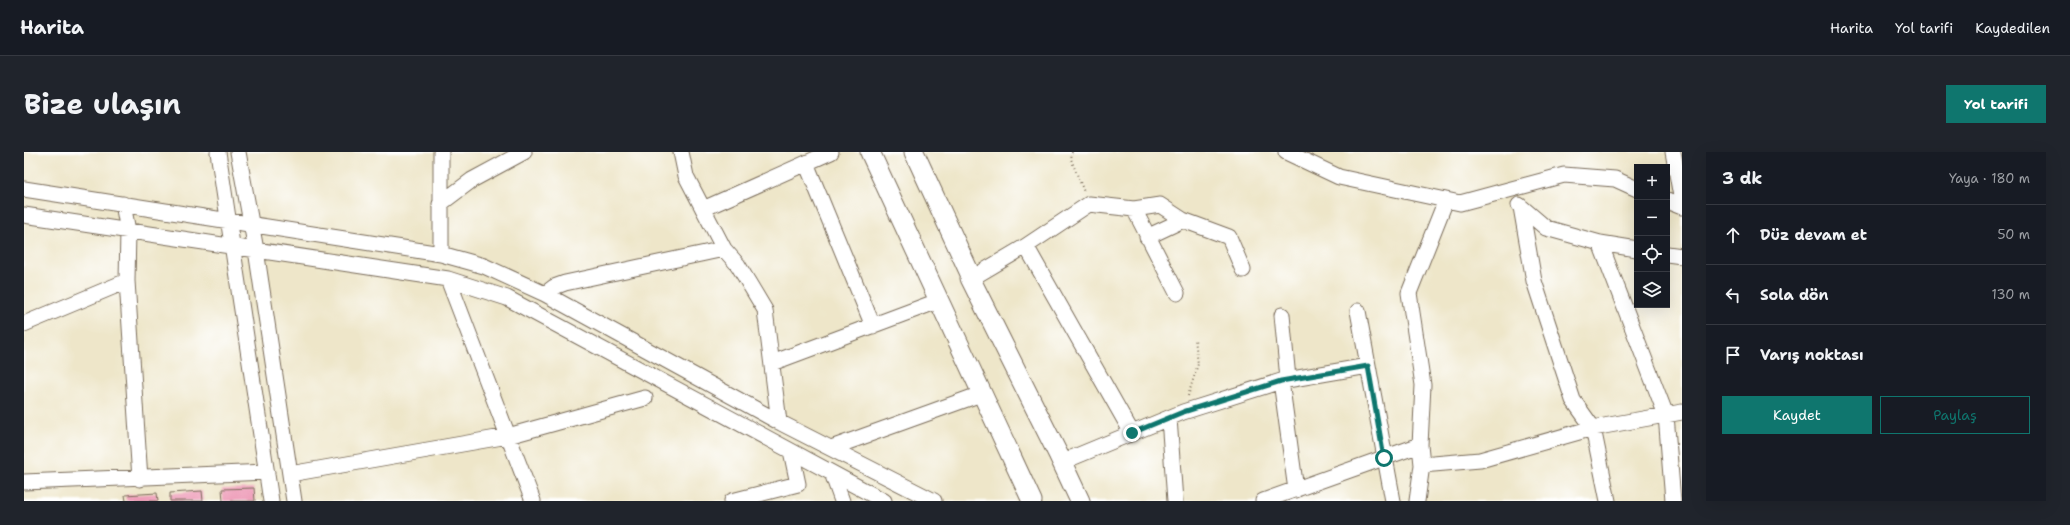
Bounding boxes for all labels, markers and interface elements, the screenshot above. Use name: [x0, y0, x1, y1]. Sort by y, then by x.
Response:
text: Harita: [20, 15, 84, 40]
text: Harita: [1830, 19, 1873, 37]
text: Yol tarifi: [1895, 19, 1953, 37]
text: Kaydedilen: [1975, 19, 2050, 37]
text: Bize ulaşın: [24, 85, 181, 123]
button: Yol tarifi: [1946, 85, 2046, 123]
map controls: [1634, 164, 1670, 308]
button: +: [1634, 164, 1670, 200]
text: 3 dk: [1722, 167, 1762, 189]
text: Yaya · 180 m: [1949, 170, 2030, 187]
button: −: [1634, 200, 1670, 236]
icon: ahead: [1722, 224, 1744, 246]
text: Düz devam et: [1760, 225, 1867, 245]
text: 50 m: [1997, 226, 2030, 243]
button: locate: [1634, 236, 1670, 272]
button: layers: [1634, 272, 1670, 308]
icon: left: [1722, 284, 1744, 306]
text: Sola dön: [1760, 285, 1829, 305]
text: 130 m: [1992, 286, 2030, 303]
icon: arrive: [1722, 344, 1744, 366]
text: Varış noktası: [1760, 345, 1864, 365]
button: Kaydet: [1722, 396, 1872, 434]
button: Paylaş: [1880, 396, 2030, 434]
route end: [1123, 424, 1141, 442]
route start: [1375, 449, 1393, 467]

